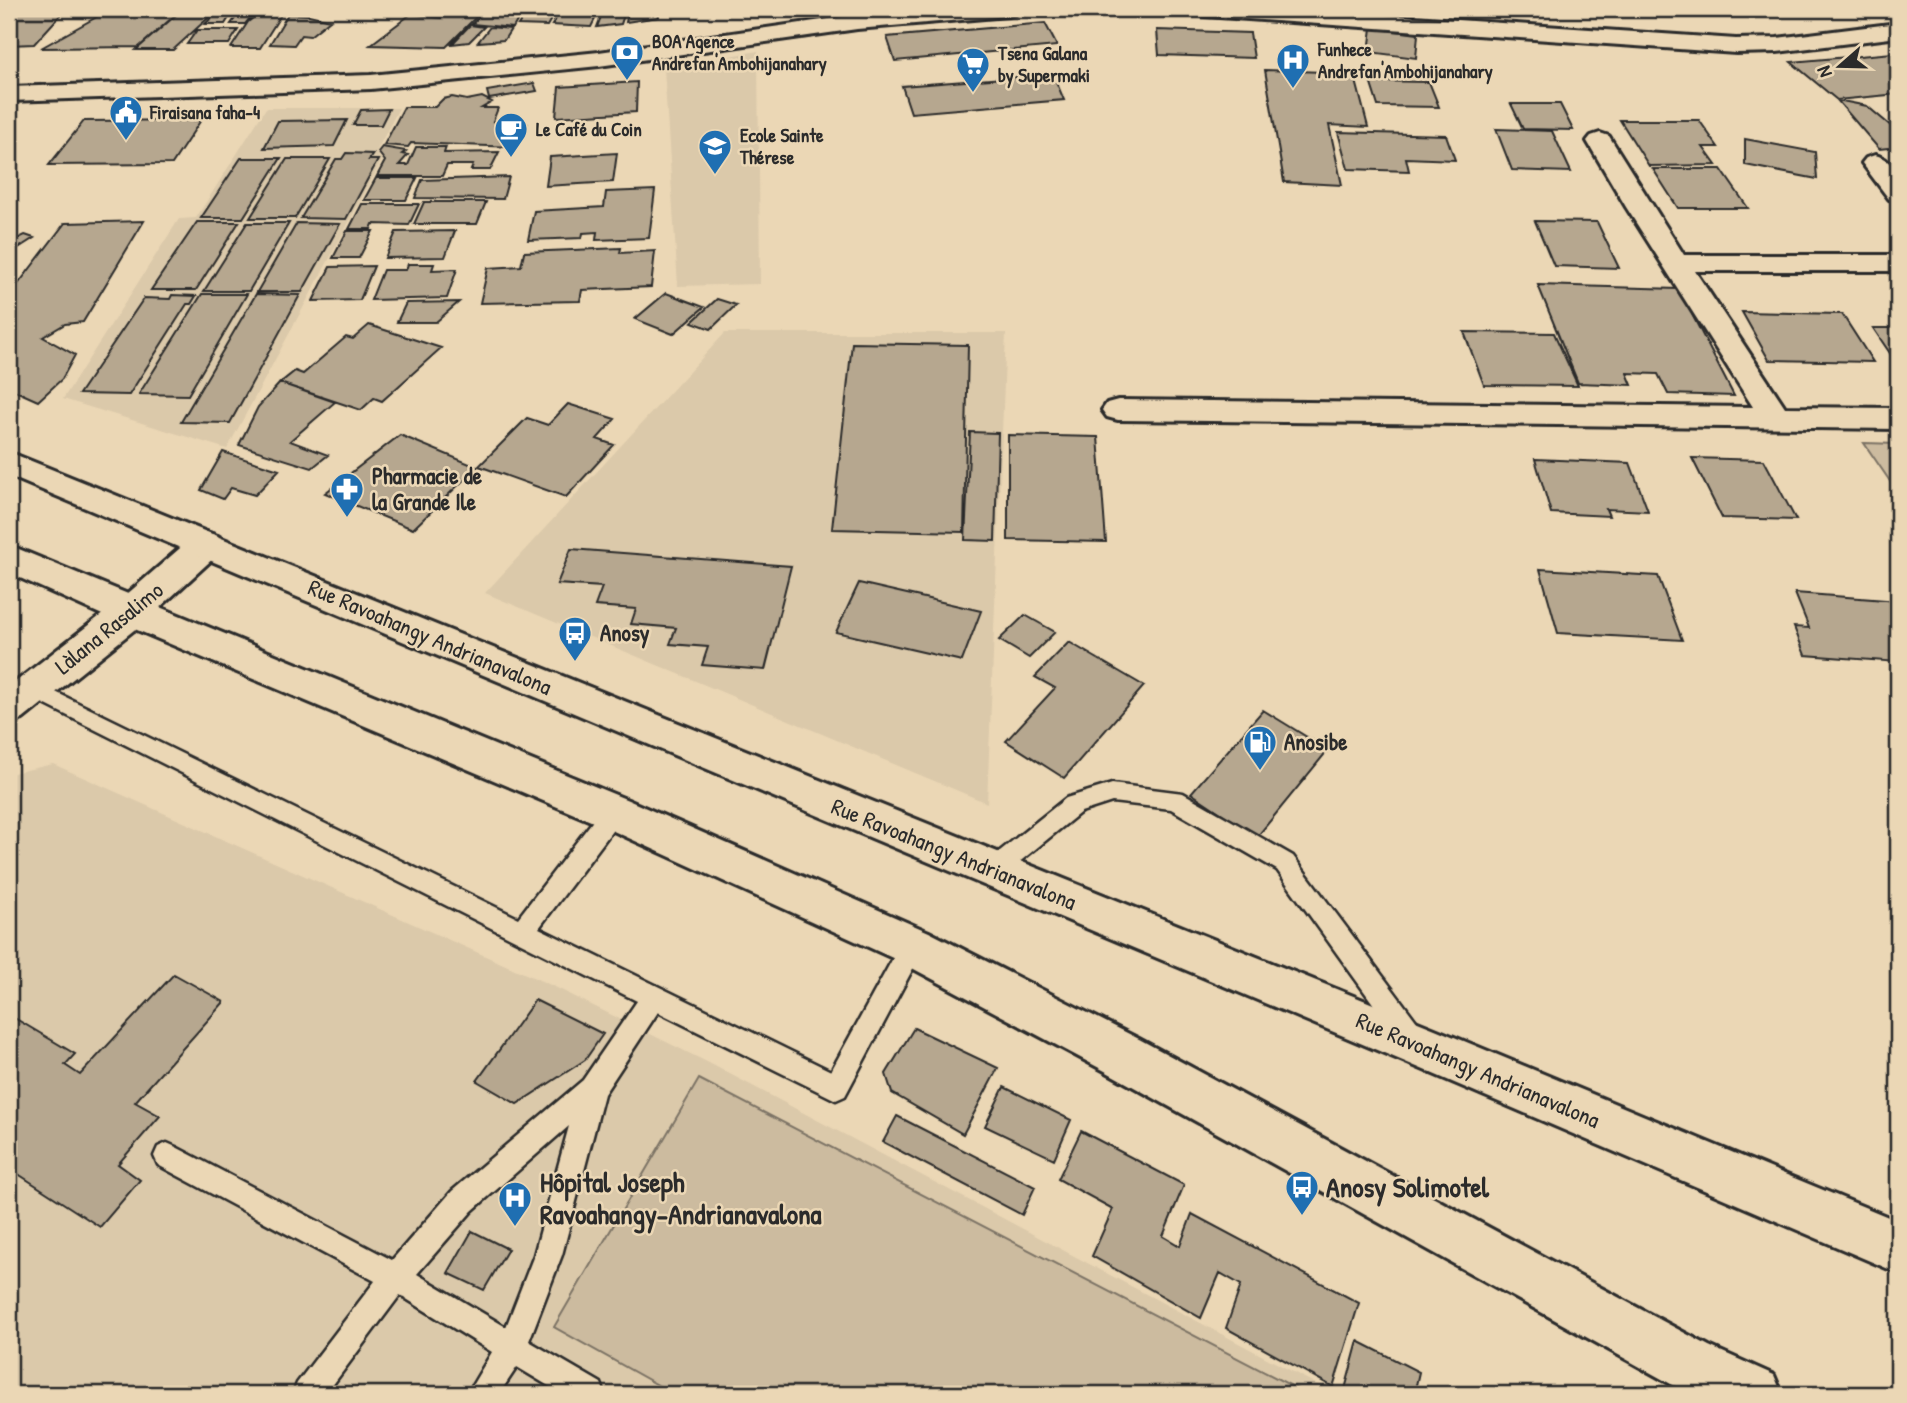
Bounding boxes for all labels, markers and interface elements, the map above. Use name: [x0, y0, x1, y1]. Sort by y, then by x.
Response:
place label: BOA Agence Andrefan'Ambohijanahary: [652, 28, 827, 77]
north arrow: [1806, 32, 1876, 102]
bank icon: BOA Agence Andrefan'Ambohijanahary: [608, 33, 646, 82]
place label: Funhece Andrefan'Ambohijanahary: [1317, 36, 1493, 85]
place label: Tsena Galana by Supermaki: [997, 40, 1090, 89]
hospital icon: Funhece Andrefan'Ambohijanahary: [1274, 41, 1312, 90]
supermarket icon: Tsena Galana by Supermaki: [954, 45, 992, 94]
text: N: [1810, 63, 1838, 81]
public building icon: Firaisana faha-4: [107, 93, 145, 142]
place label: Firaisana faha-4: [149, 99, 260, 125]
cafe icon: Le Café du Coin: [492, 110, 530, 159]
place label: Le Café du Coin: [536, 116, 642, 142]
place label: Ecole Sainte Thérese: [739, 122, 824, 170]
school or university icon: Ecole Sainte Thérese: [696, 127, 734, 176]
place label: Pharmacie de la Grande Ile: [372, 460, 483, 517]
pharmacy icon: Pharmacie de la Grande Ile: [328, 470, 366, 519]
street label: Rue Ravoahangy Andrianavalona: [304, 571, 557, 702]
street label: Làlana Rasalimo: [48, 574, 169, 681]
bus stop icon: Anosy: [556, 614, 594, 663]
place label: Anosy: [600, 617, 650, 649]
fuel station icon: Anosibe: [1241, 723, 1279, 772]
place label: Anosibe: [1284, 726, 1348, 757]
street label: Rue Ravoahangy Andrianavalona: [827, 790, 1081, 917]
street label: Rue Ravoahangy Andrianavalona: [1352, 1004, 1605, 1135]
place label: Hôpital Joseph Ravoahangy-Andrianavalona: [540, 1163, 822, 1234]
bus stop icon: Anosy Solimotel: [1283, 1168, 1321, 1217]
place label: Anosy Solimotel: [1326, 1168, 1490, 1207]
hospital icon: Hôpital Joseph Ravoahangy-Andrianavalona: [496, 1179, 534, 1228]

